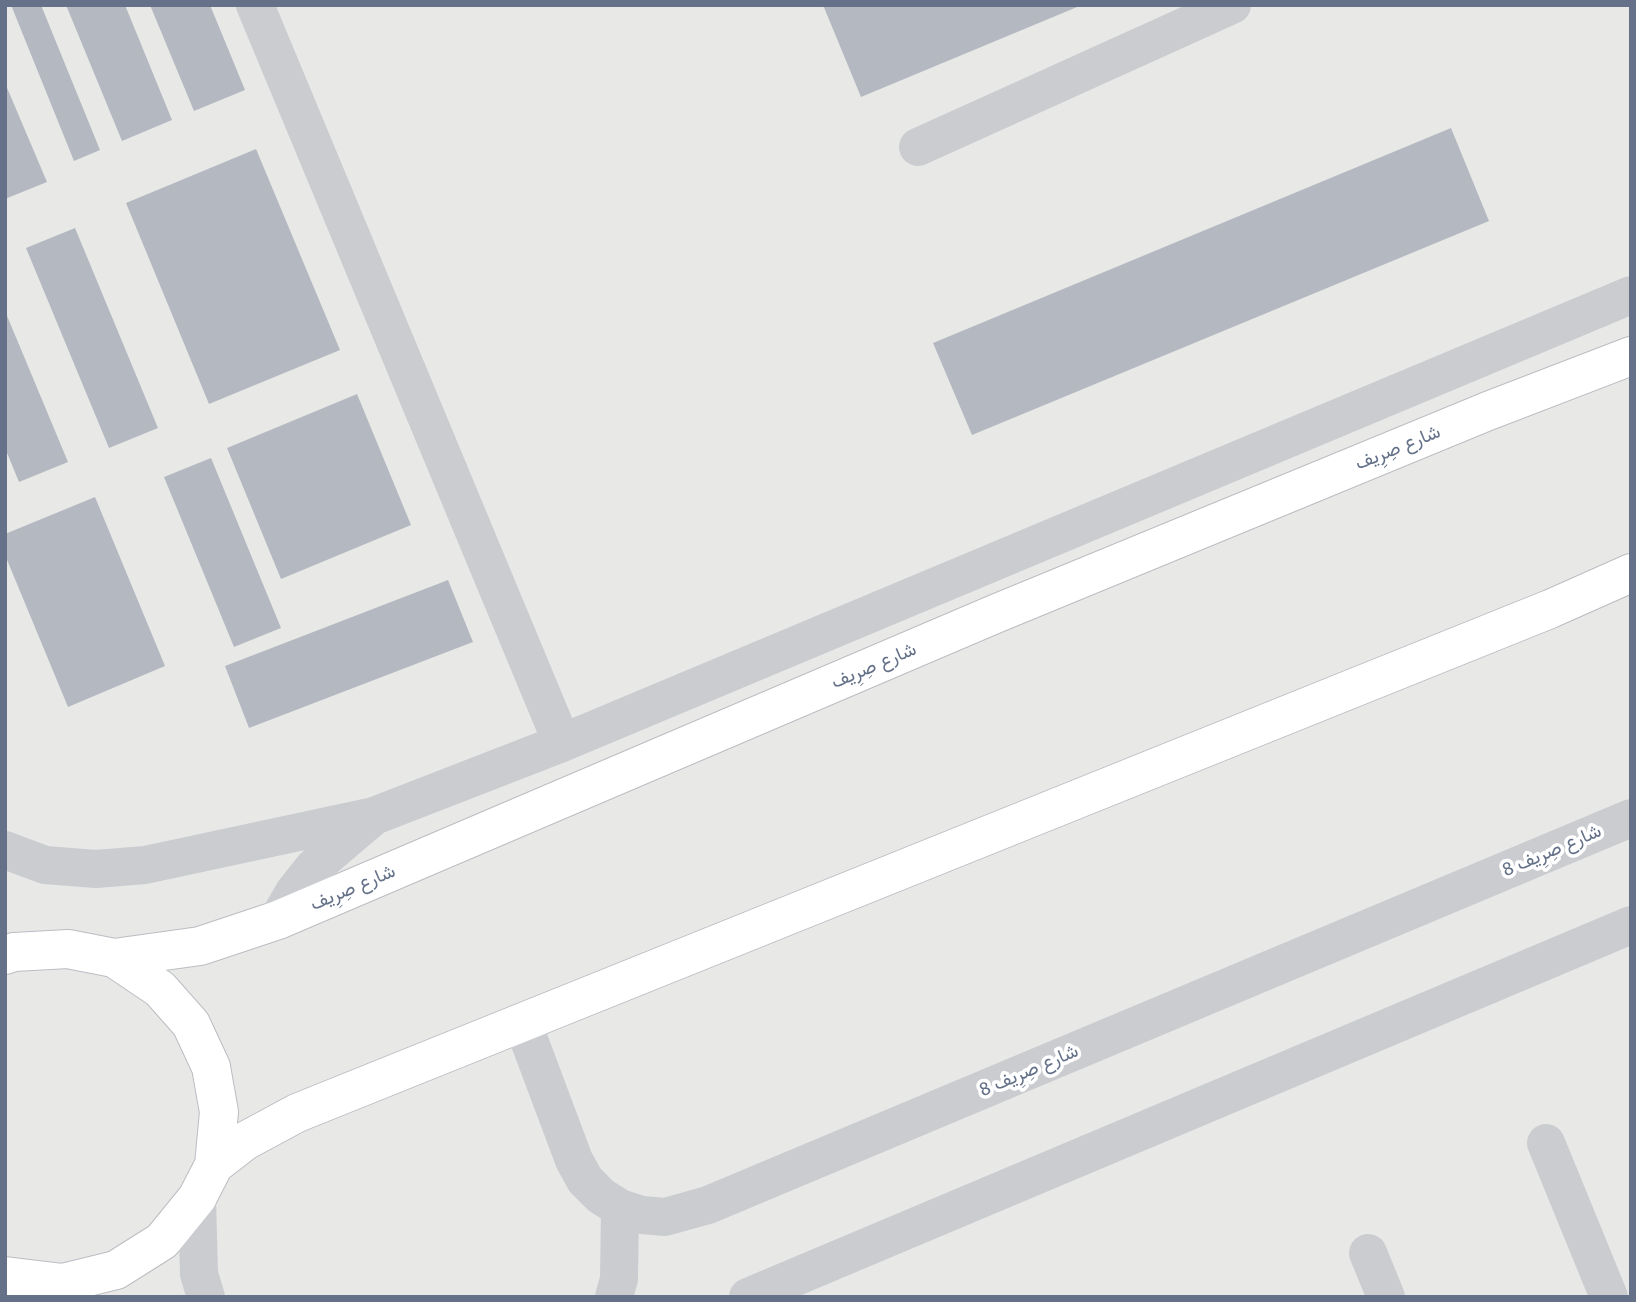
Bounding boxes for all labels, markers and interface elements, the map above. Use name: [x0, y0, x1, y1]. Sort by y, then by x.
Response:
street label: شارع صِرِيف: [1352, 421, 1444, 475]
street label: شارع صِرِيف: [828, 638, 920, 694]
street label: شارع صِرِيف 8: [1499, 820, 1605, 882]
street label: شارع صِرِيف: [307, 860, 399, 916]
street label: شارع صِرِيف 8: [976, 1040, 1082, 1102]

